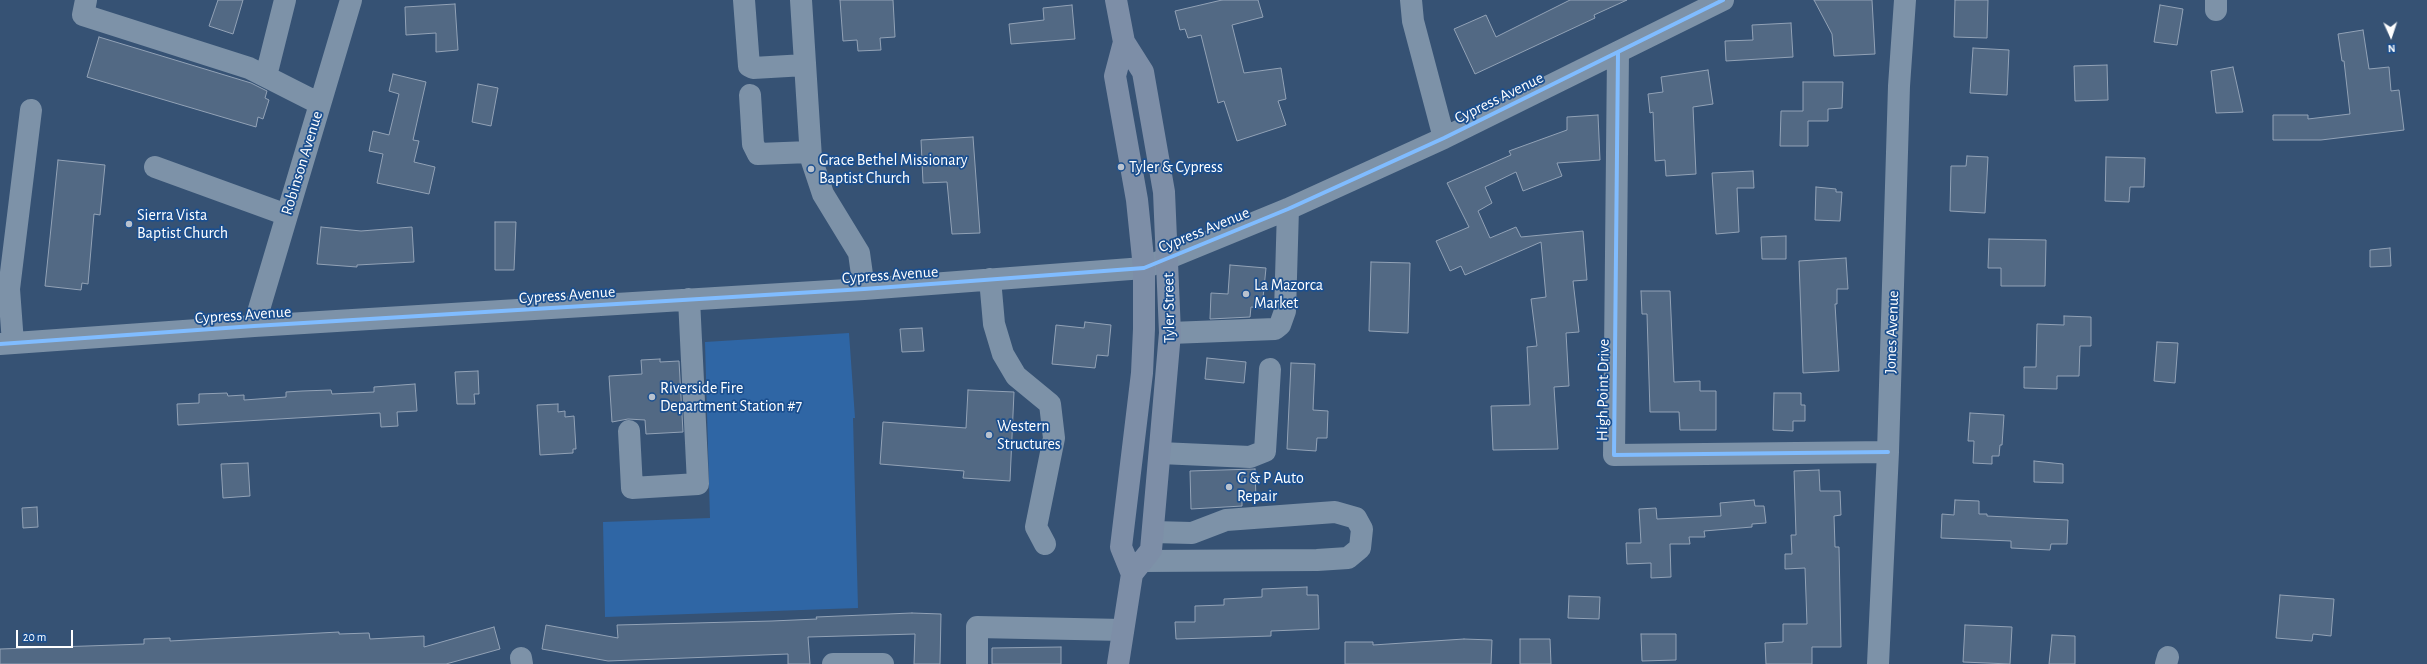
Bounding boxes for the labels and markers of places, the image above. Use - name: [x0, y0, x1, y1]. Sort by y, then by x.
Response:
- place label: Grace Bethel Missionary Baptist Church: [819, 150, 968, 188]
- place label: Tyler & Cypress: [1129, 157, 1223, 177]
- marker: Tyler & Cypress: [1116, 162, 1126, 172]
- marker: Grace Bethel Missionary Baptist Church: [806, 164, 816, 174]
- place label: Sierra Vista Baptist Church: [137, 205, 228, 243]
- marker: Sierra Vista Baptist Church: [124, 219, 134, 229]
- place label: La Mazorca Market: [1254, 275, 1323, 313]
- marker: La Mazorca Market: [1241, 289, 1251, 299]
- place label: Riverside Fire Department Station #7: [660, 378, 802, 416]
- marker: Riverside Fire Department Station #7: [647, 392, 657, 402]
- place label: Western Structures: [997, 416, 1061, 454]
- marker: Western Structures: [984, 430, 994, 440]
- place label: G & P Auto Repair: [1237, 468, 1304, 506]
- marker: G & P Auto Repair: [1224, 482, 1234, 492]

